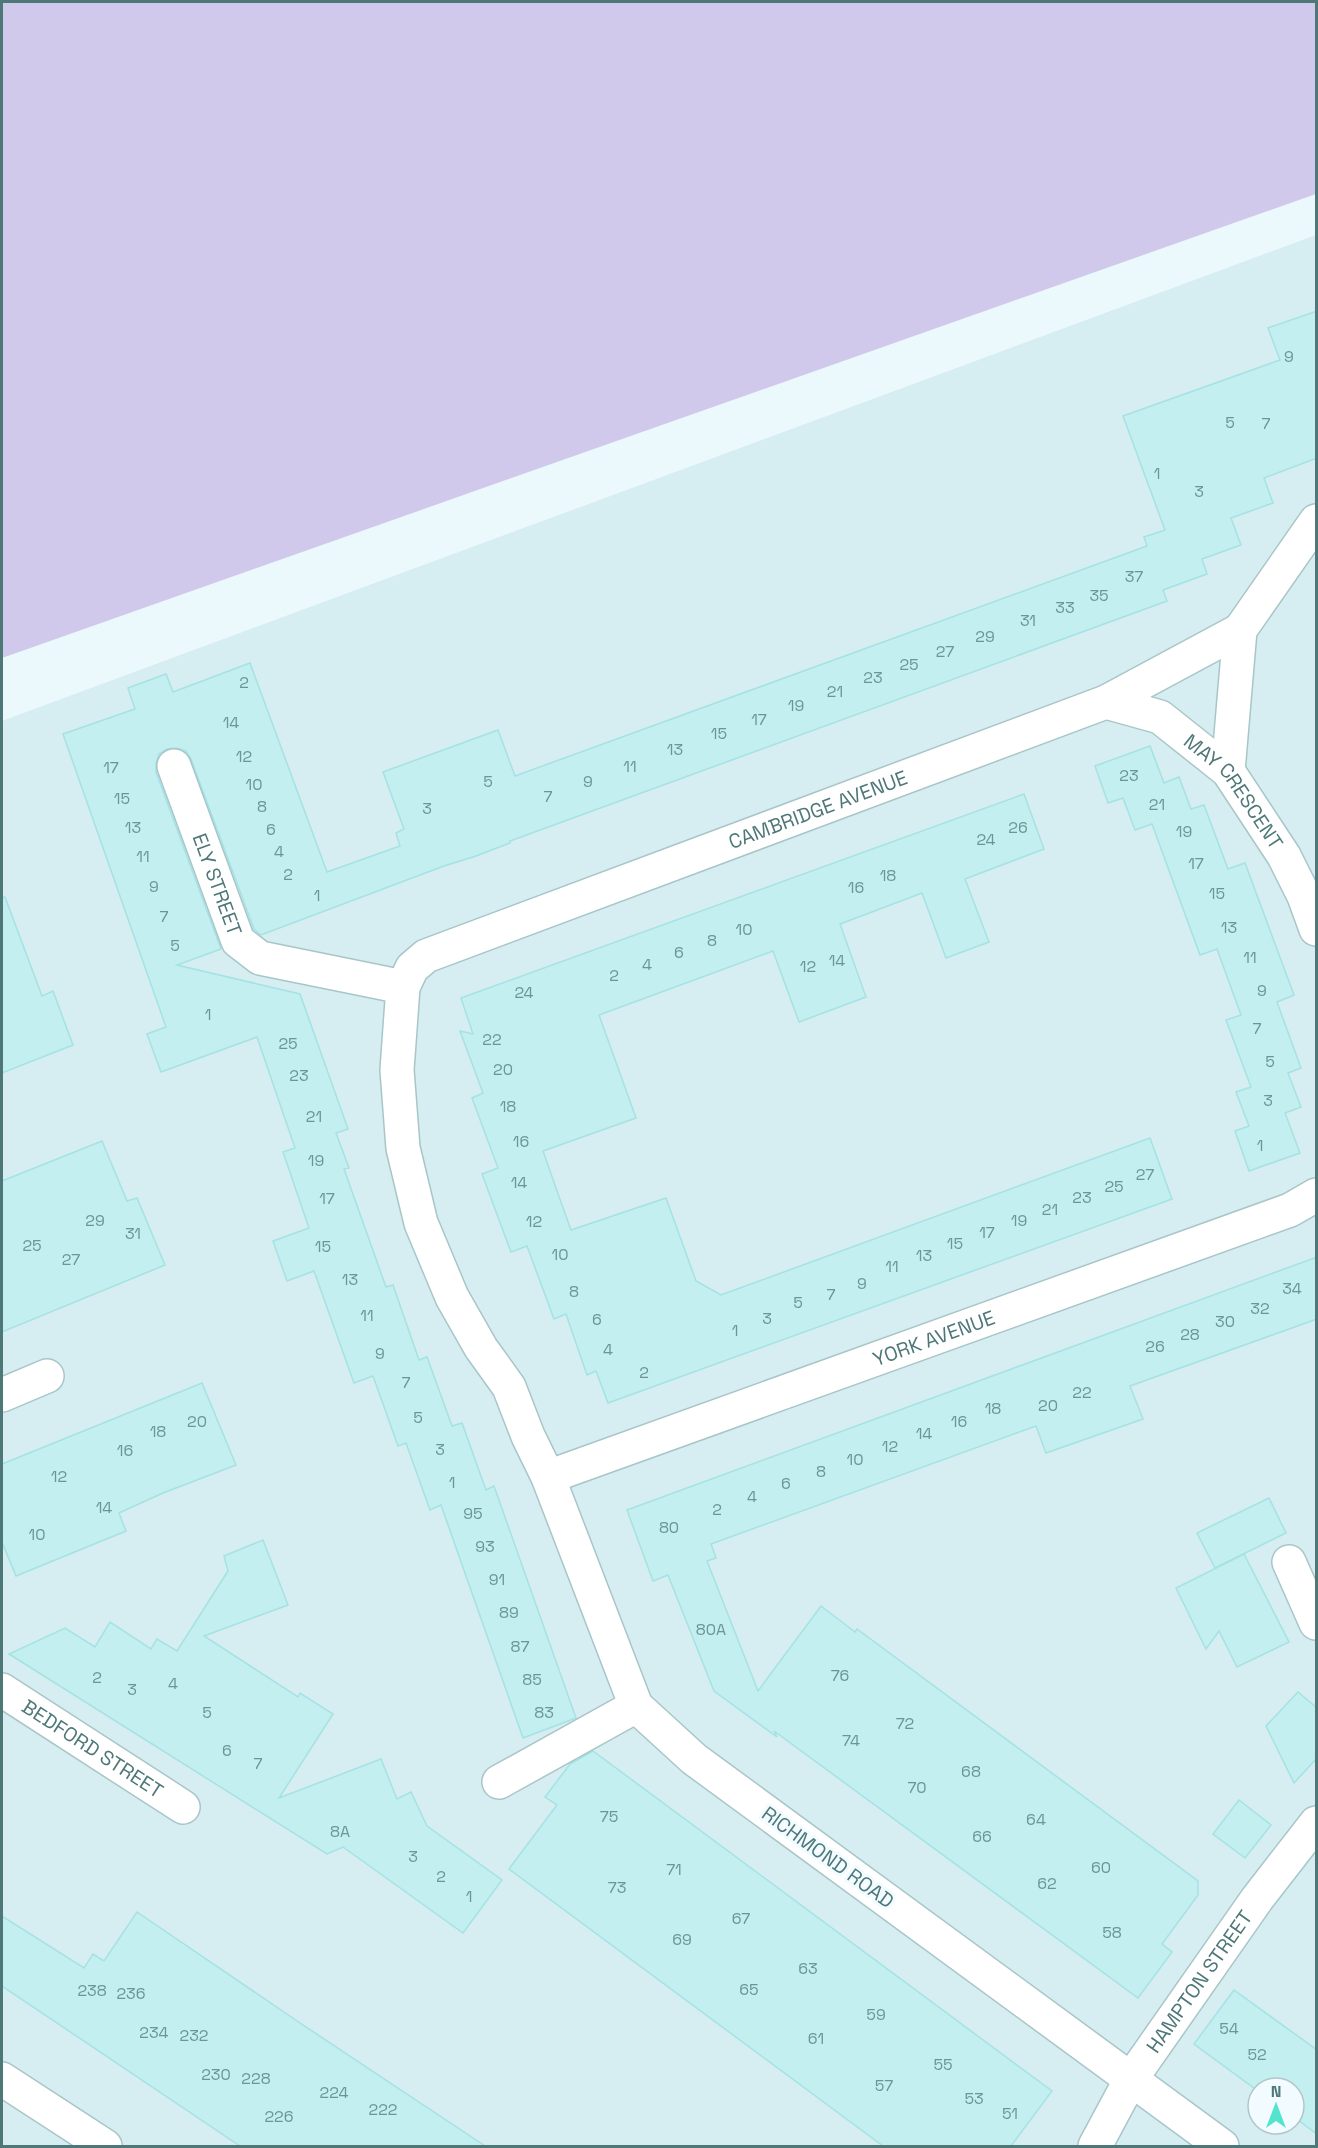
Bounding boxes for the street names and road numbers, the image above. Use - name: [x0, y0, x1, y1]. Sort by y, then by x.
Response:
- street label: MAY CRESCENT: [1179, 728, 1289, 854]
- street label: CAMBRIDGE AVENUE: [725, 764, 911, 855]
- street label: ELY STREET: [187, 830, 248, 939]
- street label: YORK AVENUE: [869, 1304, 998, 1372]
- street label: BEDFORD STREET: [17, 1693, 168, 1804]
- street label: RICHMOND ROAD: [757, 1800, 899, 1914]
- street label: HAMPTON STREET: [1140, 1905, 1258, 2058]

